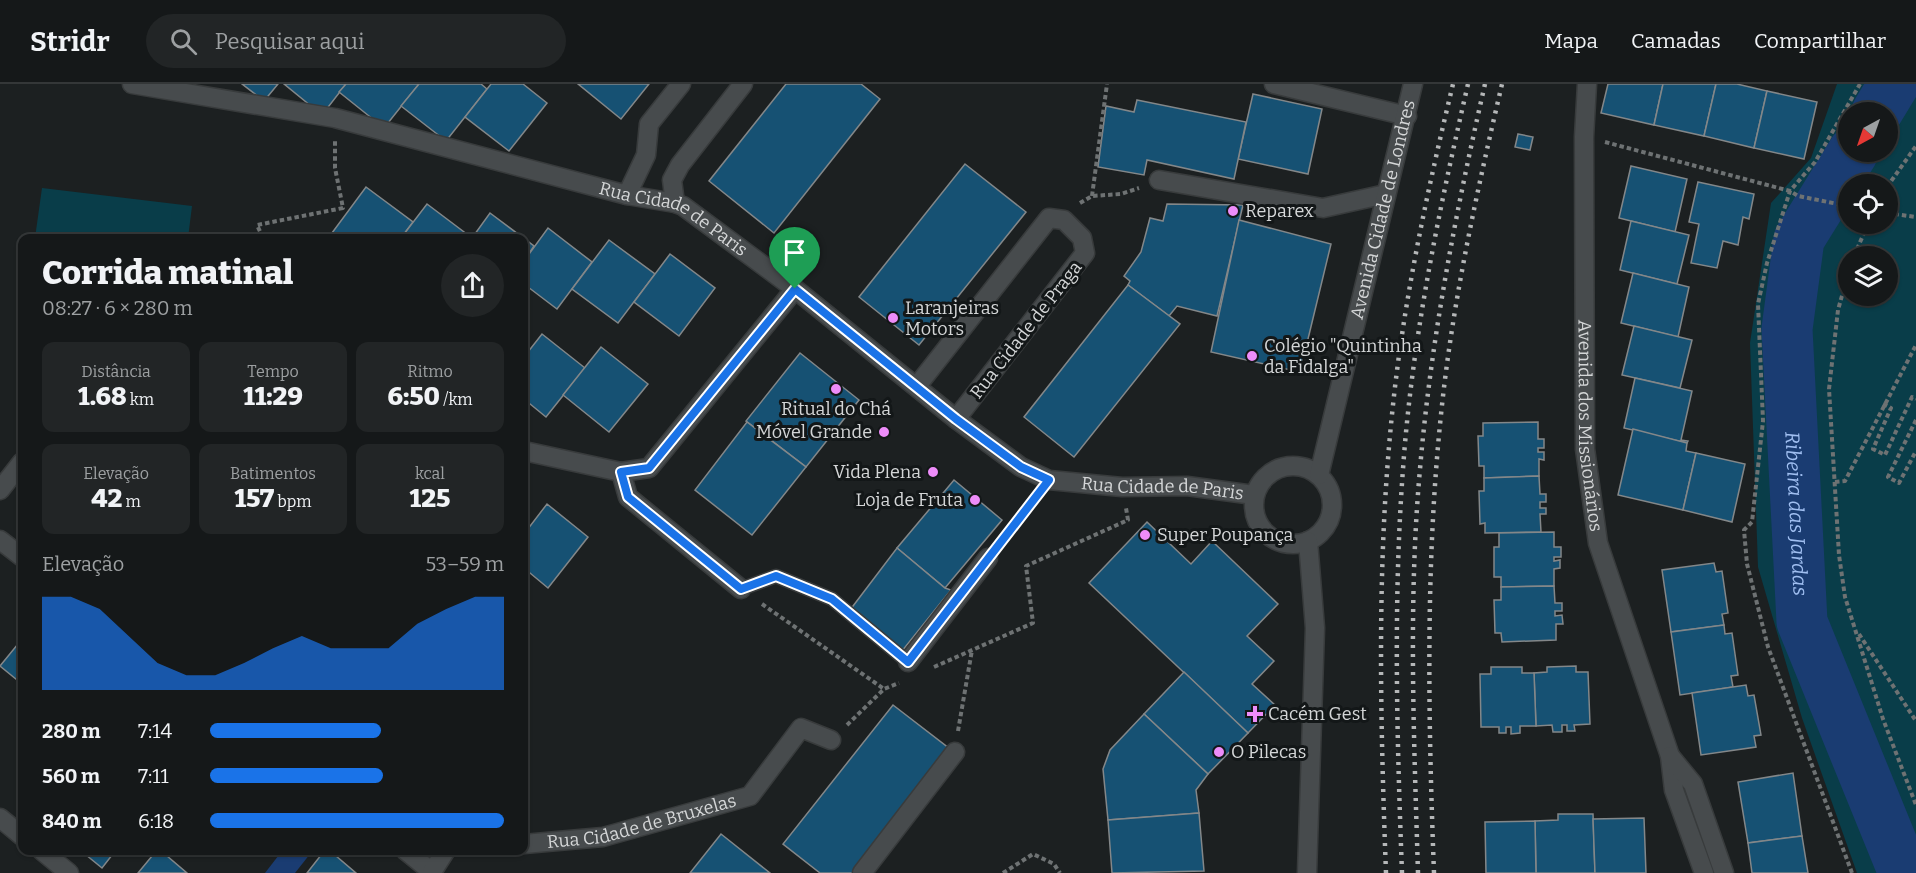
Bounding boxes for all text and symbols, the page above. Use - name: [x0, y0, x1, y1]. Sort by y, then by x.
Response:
- search box: [146, 14, 566, 68]
- text: Stridr: [30, 25, 110, 58]
- icon: search: [167, 25, 200, 58]
- text: Pesquisar aqui: [215, 28, 364, 55]
- text: Mapa: [1544, 28, 1598, 54]
- text: Camadas: [1631, 28, 1721, 54]
- text: Compartilhar: [1754, 28, 1886, 54]
- street label: Avenida Cidade de Londres: [1346, 98, 1420, 321]
- north arrow: [1838, 102, 1898, 162]
- map controls: [1838, 102, 1898, 306]
- button: locate: [1838, 174, 1898, 234]
- street label: Rua Cidade de Paris: [597, 177, 752, 261]
- place label: Reparex: [1245, 200, 1314, 222]
- marker: Reparex: [1226, 204, 1240, 218]
- pin: [769, 227, 820, 289]
- icon: arrive: [778, 236, 811, 269]
- button: layers: [1838, 246, 1898, 306]
- text: Corrida matinal: [42, 253, 293, 293]
- button: share: [441, 254, 504, 317]
- street label: Rua Cidade de Praga: [965, 257, 1087, 403]
- text: 08:27 · 6 × 280 m: [42, 296, 193, 320]
- place label: Laranjeiras Motors: [905, 297, 999, 340]
- marker: Laranjeiras Motors: [886, 311, 900, 325]
- street label: Avenida dos Missionários: [1574, 320, 1607, 533]
- place label: Colégio "Quintinha da Fidalga": [1264, 335, 1422, 378]
- marker: Colégio "Quintinha da Fidalga": [1245, 349, 1259, 363]
- text: Distância: [81, 362, 151, 381]
- text: Tempo: [247, 362, 299, 381]
- text: Ritmo: [407, 362, 453, 381]
- text: 1.68: [78, 381, 127, 412]
- text: 11:29: [243, 381, 303, 412]
- text: 6:50: [387, 381, 440, 412]
- marker: Ritual do Chá: [829, 382, 843, 396]
- text: km: [127, 390, 154, 409]
- text: /km: [440, 390, 473, 409]
- place label: Ritual do Chá: [781, 398, 891, 420]
- place label: Móvel Grande: [756, 421, 872, 443]
- marker: Móvel Grande: [877, 425, 891, 439]
- water label: Ribeira das Jardas: [1780, 431, 1813, 596]
- place label: Vida Plena: [833, 461, 921, 483]
- text: Elevação: [83, 464, 149, 483]
- text: Batimentos: [230, 464, 316, 483]
- text: kcal: [415, 464, 445, 483]
- marker: Vida Plena: [926, 465, 940, 479]
- street label: Rua Cidade de Paris: [1080, 472, 1245, 505]
- text: 42: [91, 483, 122, 514]
- text: 157: [234, 483, 274, 514]
- text: 125: [410, 483, 450, 514]
- place label: Loja de Fruta: [856, 489, 963, 511]
- text: m: [122, 492, 141, 511]
- text: bpm: [274, 492, 312, 511]
- marker: Loja de Fruta: [968, 493, 982, 507]
- place label: Super Poupança: [1157, 524, 1294, 546]
- marker: Super Poupança: [1138, 528, 1152, 542]
- text: Elevação: [42, 552, 124, 576]
- text: 53–59 m: [425, 552, 504, 576]
- place label: Cacém Gest: [1268, 703, 1367, 725]
- marker: Cacém Gest: [1246, 705, 1264, 723]
- text: 280 m: [42, 719, 101, 743]
- text: 7:14: [138, 719, 172, 743]
- place label: O Pilecas: [1231, 741, 1306, 763]
- marker: O Pilecas: [1212, 745, 1226, 759]
- text: 560 m: [42, 764, 100, 788]
- text: 7:11: [138, 764, 169, 788]
- street label: Rua Cidade de Bruxelas: [546, 789, 739, 853]
- text: 840 m: [42, 809, 102, 833]
- text: 6:18: [138, 809, 174, 833]

